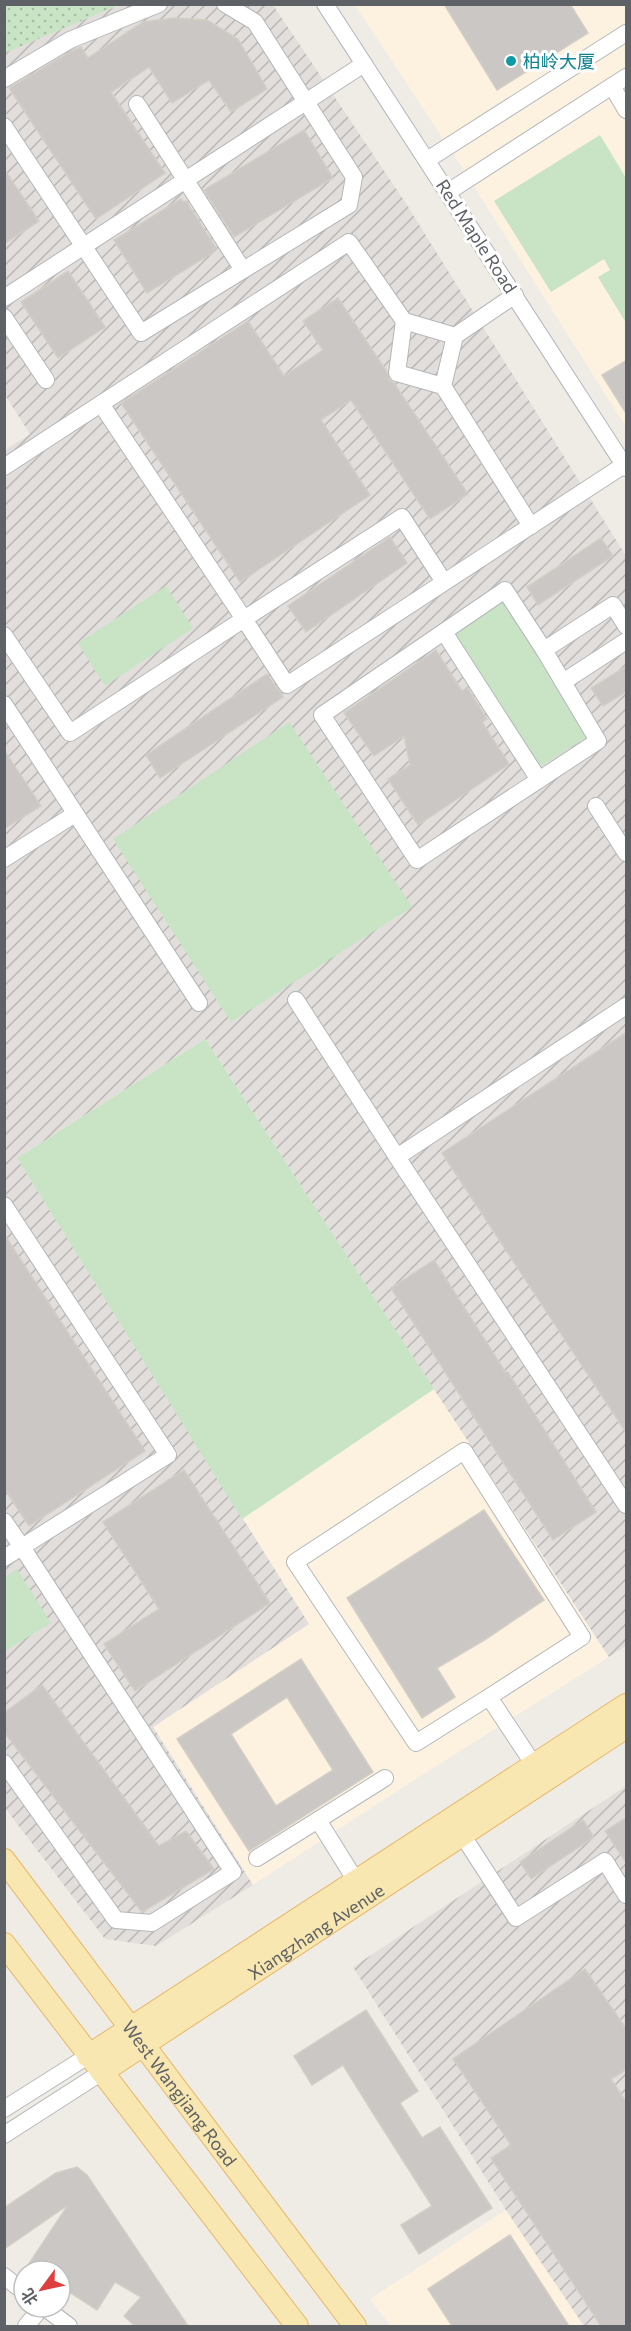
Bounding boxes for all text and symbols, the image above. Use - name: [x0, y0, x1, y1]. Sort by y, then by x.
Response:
- place label: 柏岭大厦: [523, 50, 595, 72]
- marker: 柏岭大厦: [504, 54, 518, 68]
- street label: Red Maple Road: [432, 175, 522, 297]
- street label: Xiangzhang Avenue: [244, 1878, 388, 1984]
- street label: West Wangjiang Road: [118, 2016, 242, 2170]
- north arrow: [12, 2259, 72, 2319]
- text: 北: [17, 2286, 41, 2309]

